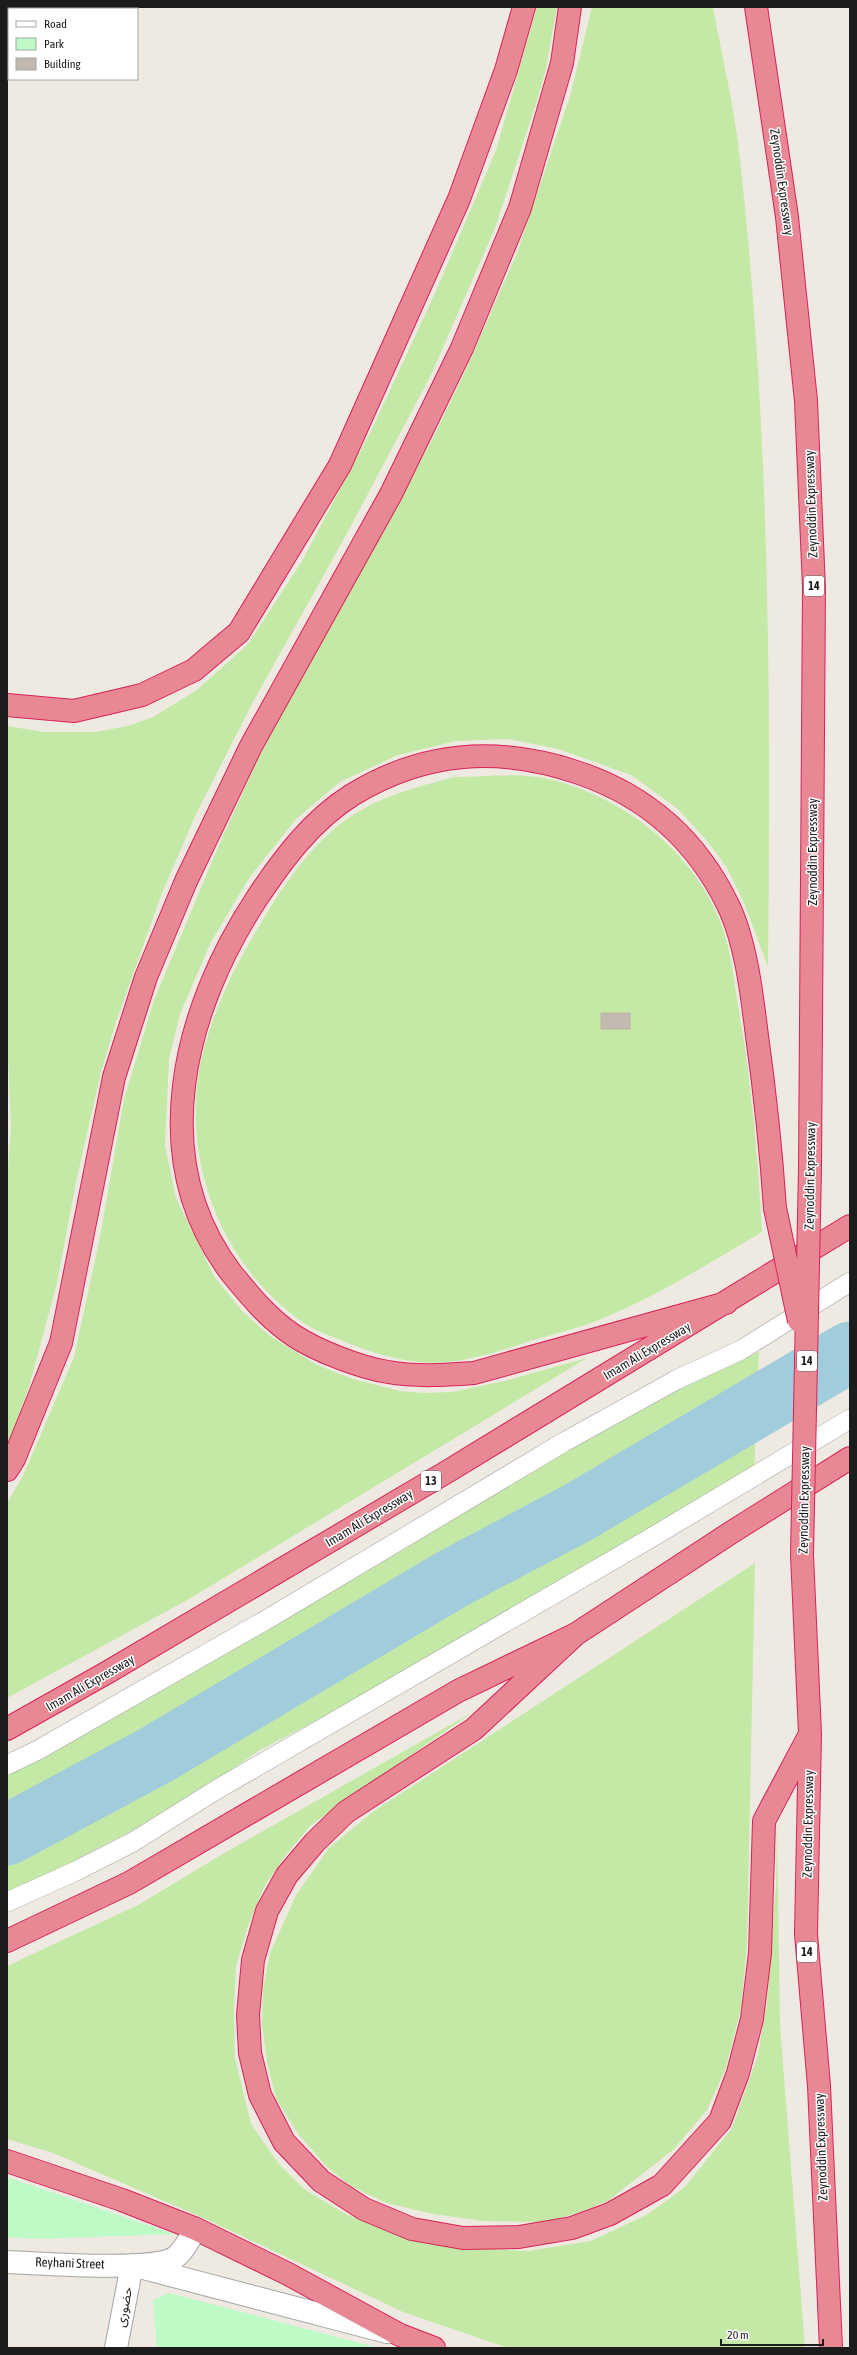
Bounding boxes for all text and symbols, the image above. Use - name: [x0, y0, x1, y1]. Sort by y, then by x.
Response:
- legend: [8, 8, 138, 80]
- text: Road: [44, 17, 67, 31]
- text: Park: [44, 37, 65, 51]
- text: Building: [44, 57, 82, 71]
- street label: Zeynoddin Expressway: [767, 128, 797, 237]
- street label: Zeynoddin Expressway: [802, 449, 820, 558]
- road number: 14: [804, 576, 824, 596]
- street label: Zeynoddin Expressway: [805, 798, 820, 906]
- street label: Zeynoddin Expressway: [802, 1121, 818, 1230]
- street label: Imam Ali Expressway: [601, 1319, 694, 1383]
- road number: 14: [797, 1351, 817, 1371]
- street label: Zeynoddin Expressway: [796, 1445, 812, 1554]
- road number: 13: [421, 1471, 441, 1491]
- street label: Imam Ali Expressway: [323, 1486, 416, 1550]
- street label: Imam Ali Expressway: [43, 1651, 137, 1714]
- street label: Zeynoddin Expressway: [800, 1769, 816, 1878]
- road number: 14: [797, 1942, 817, 1962]
- street label: Zeynoddin Expressway: [812, 2092, 830, 2201]
- street label: Reyhani Street: [35, 2254, 105, 2272]
- street label: حضوری: [113, 2285, 136, 2329]
- scale bar: [721, 2321, 823, 2347]
- text: 20 m: [727, 2328, 749, 2342]

